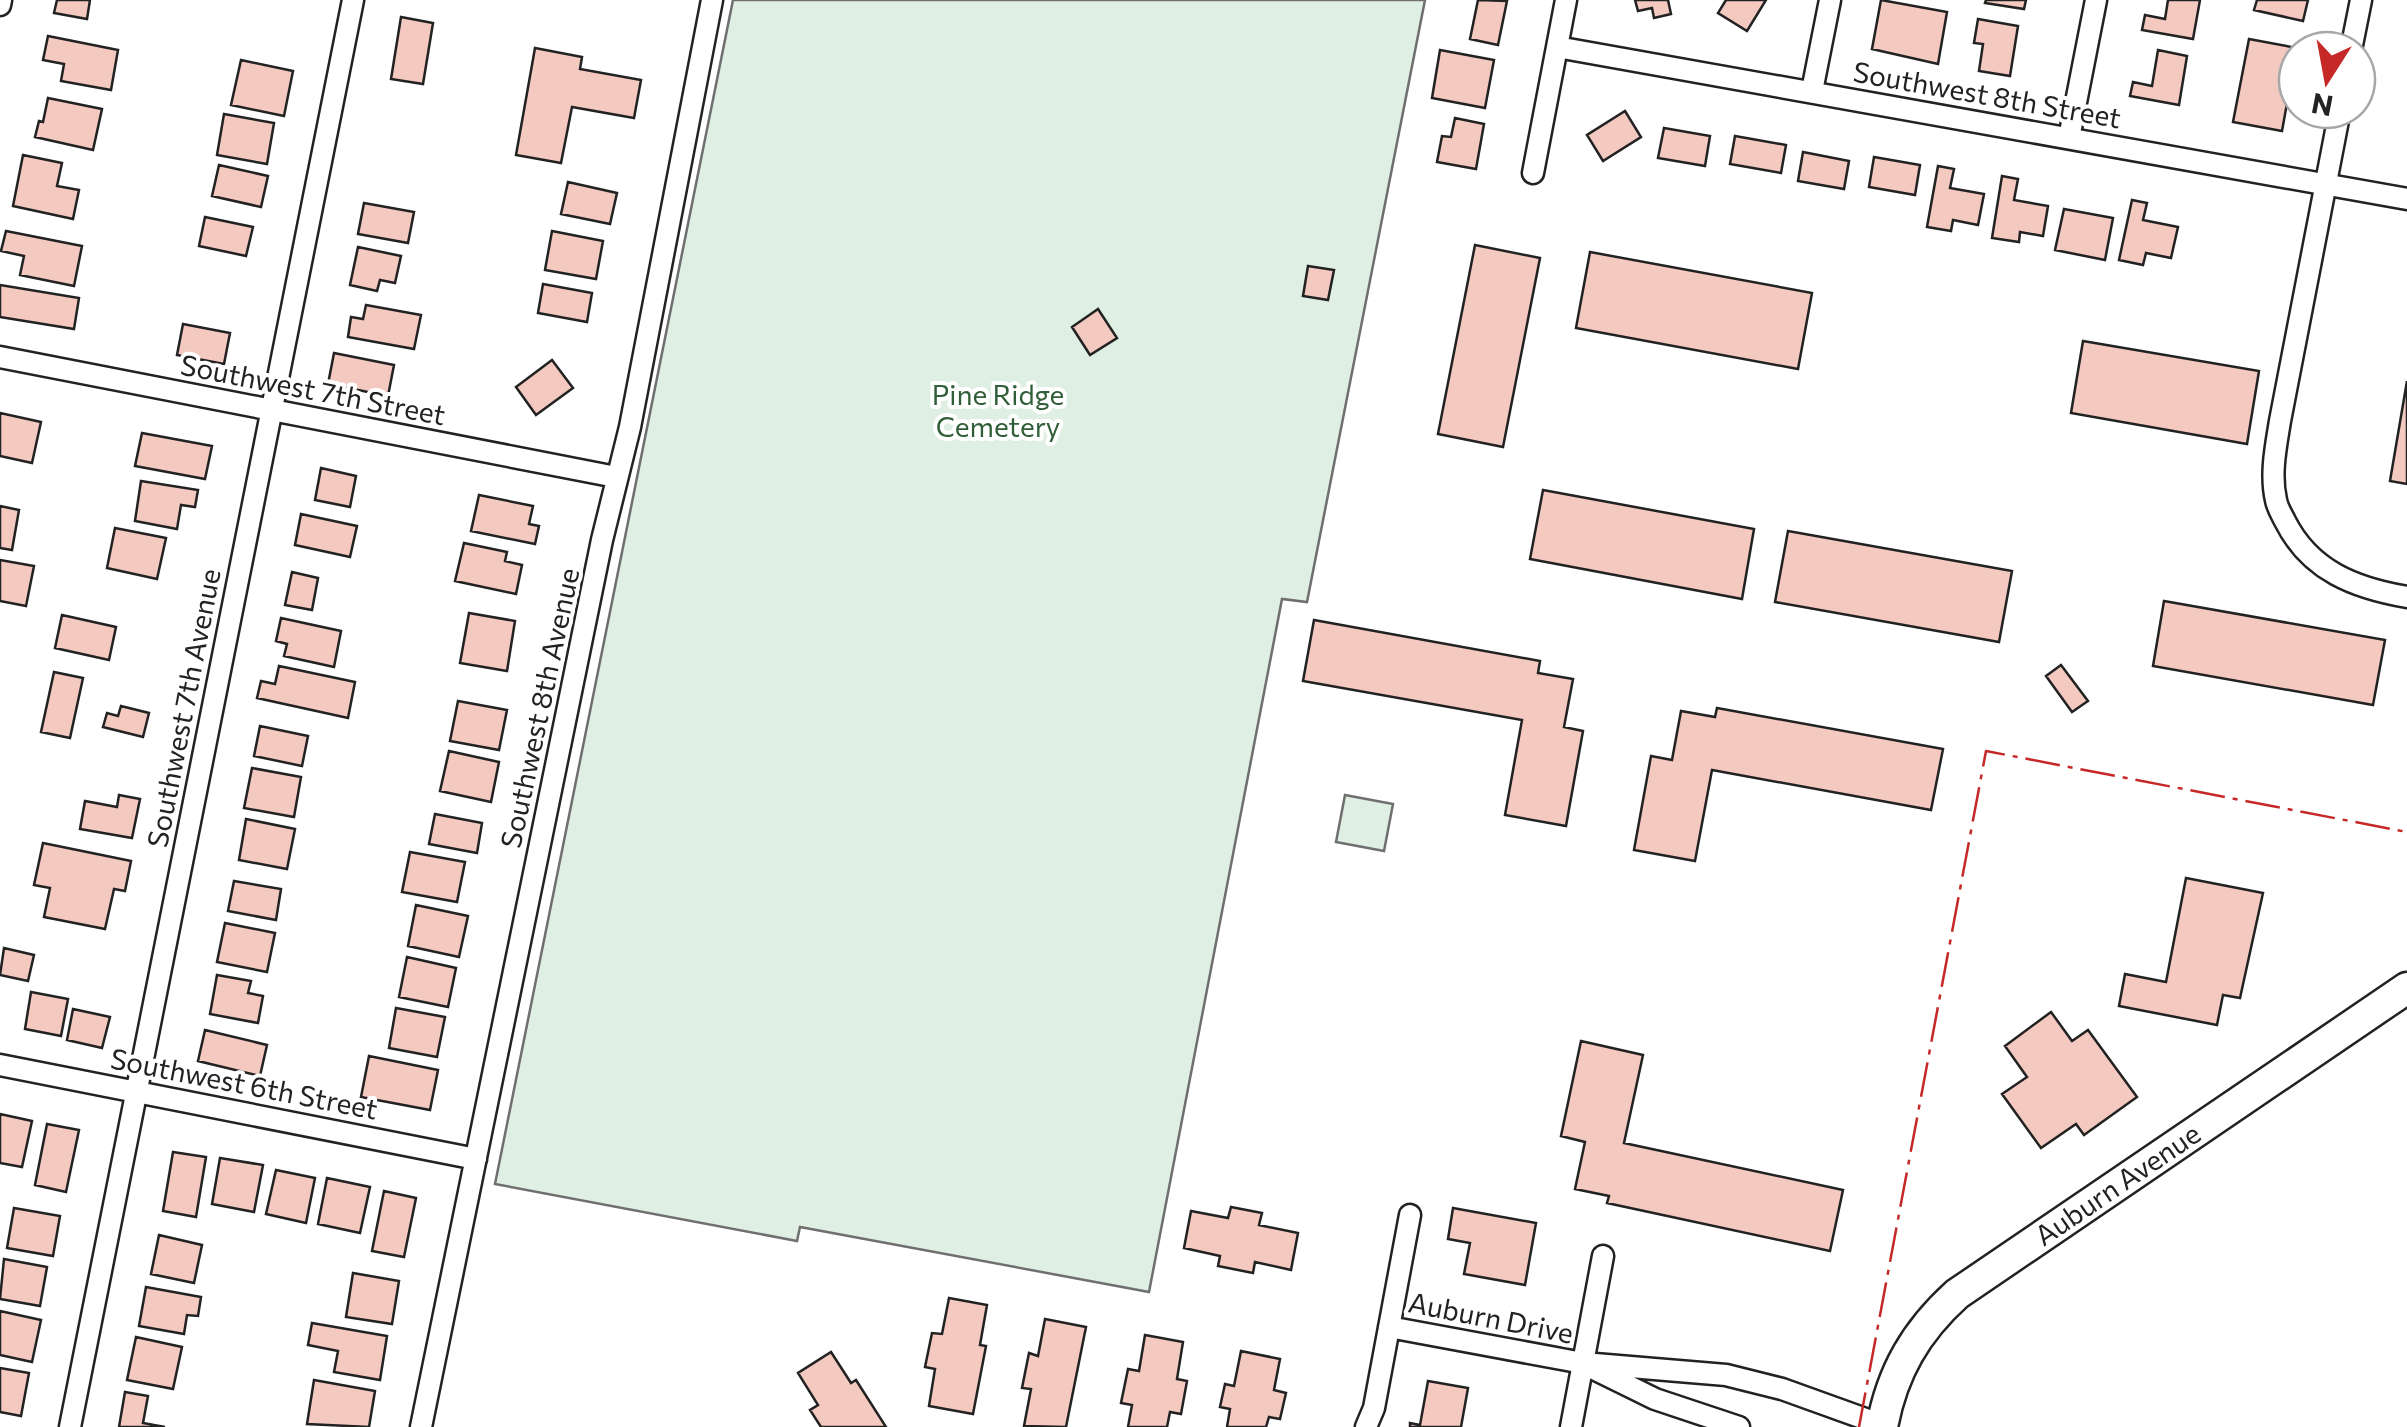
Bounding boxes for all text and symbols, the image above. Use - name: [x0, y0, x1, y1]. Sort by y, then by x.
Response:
- north arrow: [2277, 30, 2377, 130]
- street label: Southwest 8th Street: [1851, 54, 2124, 134]
- text: N: [2308, 87, 2336, 124]
- street label: Southwest 7th Street: [178, 347, 448, 431]
- park label: Pine Ridge Cemetery: [932, 377, 1064, 443]
- street label: Southwest 8th Avenue: [493, 565, 585, 851]
- street label: Southwest 7th Avenue: [139, 566, 227, 850]
- street label: Southwest 6th Street: [108, 1040, 381, 1126]
- street label: Auburn Avenue: [2028, 1116, 2206, 1252]
- street label: Auburn Drive: [1406, 1284, 1576, 1350]

